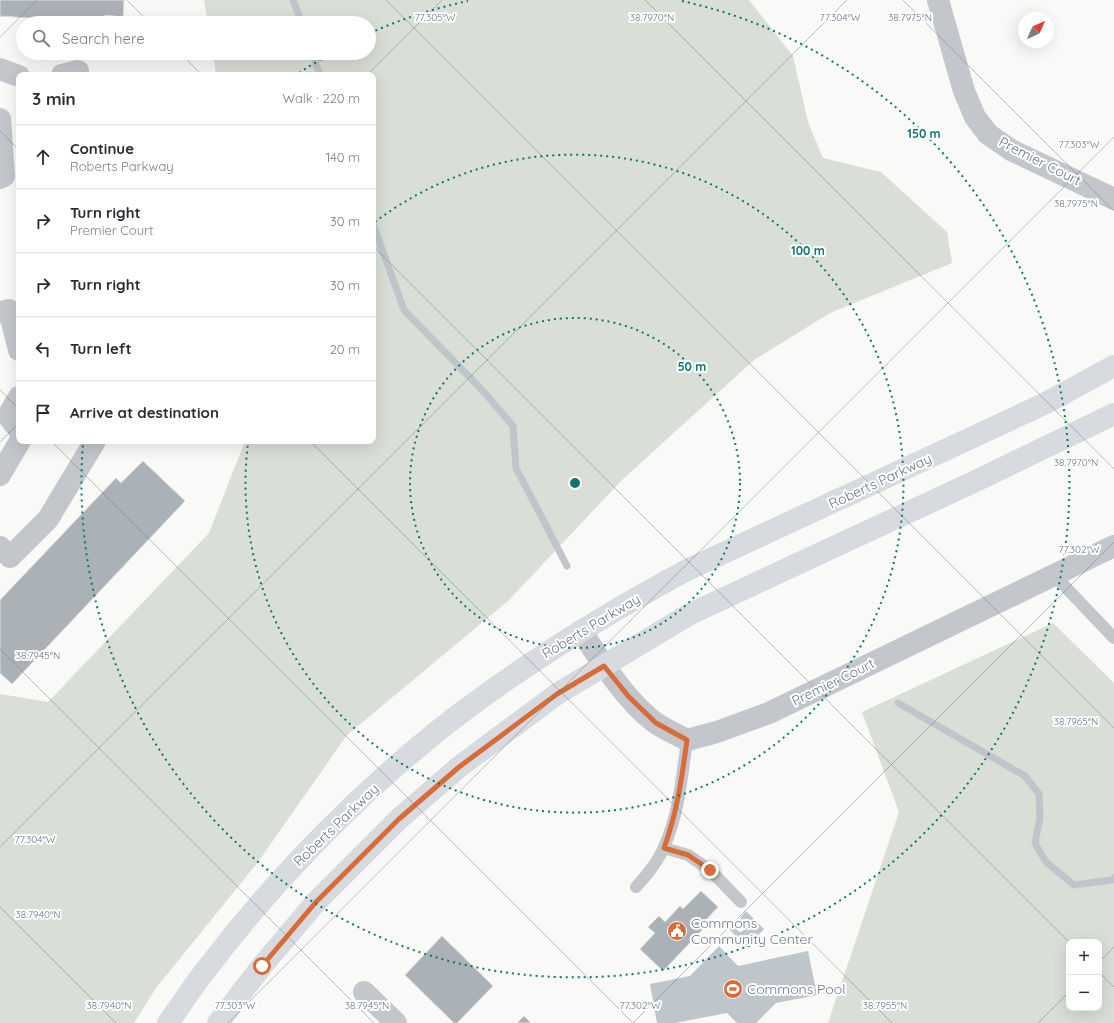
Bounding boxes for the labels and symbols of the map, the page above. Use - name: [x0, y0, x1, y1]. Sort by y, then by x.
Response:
- text: 77.305°W: [414, 11, 456, 24]
- text: 38.7970°N: [630, 11, 674, 24]
- text: 77.304°W: [820, 11, 861, 24]
- text: 38.7975°N: [888, 11, 932, 24]
- north arrow: [1018, 12, 1054, 48]
- text: 150 m: [907, 126, 941, 141]
- street label: Premier Court: [996, 133, 1084, 190]
- text: 77.303°W: [1059, 138, 1100, 151]
- text: 38.7975°N: [1054, 197, 1098, 210]
- text: 100 m: [791, 243, 825, 258]
- text: 50 m: [678, 359, 706, 374]
- street label: Roberts Parkway: [826, 449, 934, 513]
- text: 38.7970°N: [1054, 456, 1098, 469]
- centre of rings: [568, 476, 582, 490]
- text: 77.302°W: [1058, 543, 1100, 556]
- street label: Roberts Parkway: [539, 590, 643, 662]
- text: 38.7945°N: [16, 649, 60, 662]
- street label: Premier Court: [789, 654, 878, 710]
- text: 38.7965°N: [1054, 715, 1098, 728]
- street label: Roberts Parkway: [290, 780, 382, 870]
- text: 77.304°W: [15, 833, 56, 846]
- route end: [701, 861, 719, 879]
- text: 38.7940°N: [16, 908, 60, 921]
- place label: Commons Community Center: [691, 914, 813, 948]
- public building icon: Commons Community Center: [666, 920, 688, 942]
- route start: [253, 957, 271, 975]
- sports icon: Commons Pool: [722, 978, 744, 1000]
- place label: Commons Pool: [747, 980, 845, 998]
- text: 38.7940°N: [87, 999, 131, 1012]
- text: 77.303°W: [215, 999, 256, 1012]
- text: 38.7945°N: [345, 999, 389, 1012]
- text: 77.302°W: [619, 999, 661, 1012]
- text: 38.7955°N: [863, 999, 907, 1012]

